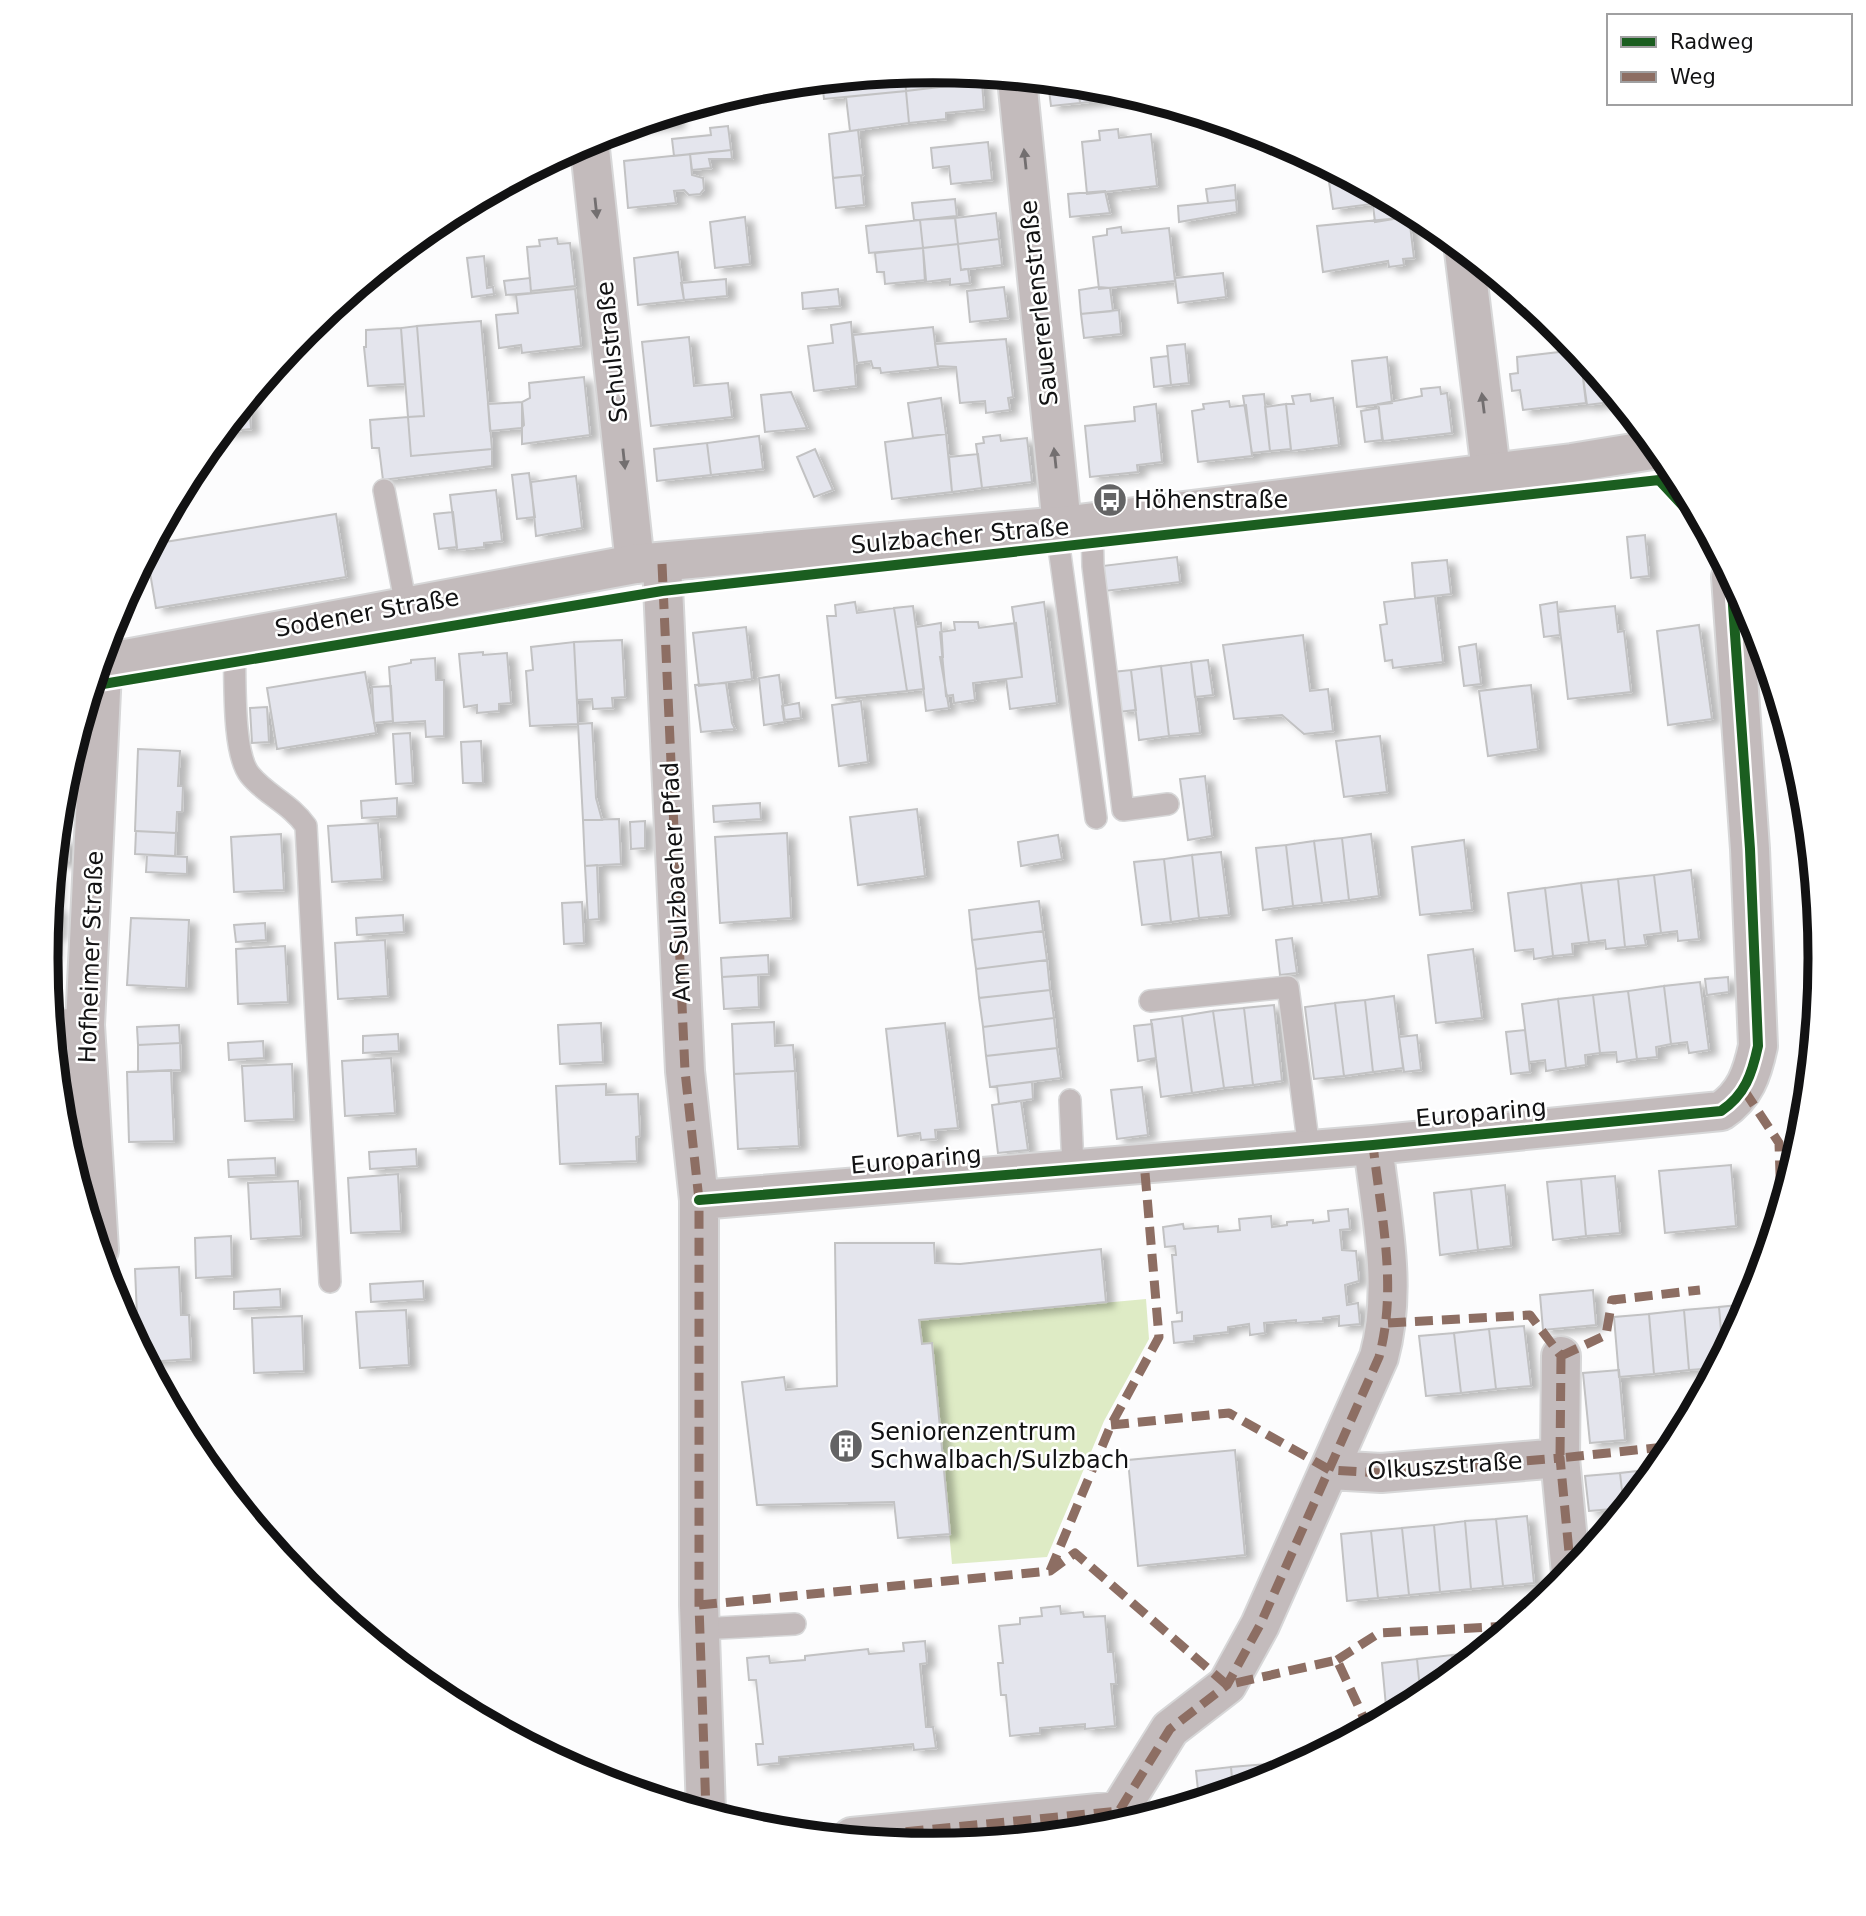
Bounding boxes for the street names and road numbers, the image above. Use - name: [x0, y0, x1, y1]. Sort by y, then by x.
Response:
- street label: Sauererlenstraße: [1014, 199, 1064, 407]
- street label: Schulstraße: [591, 280, 633, 424]
- street label: Sulzbacher Straße: [849, 512, 1071, 560]
- street label: Sodener Straße: [273, 583, 461, 643]
- street label: Am Sulzbacher Pfad: [656, 761, 696, 1003]
- street label: Hofheimer Straße: [73, 850, 109, 1064]
- street label: Europaring: [1414, 1093, 1548, 1133]
- street label: Europaring: [849, 1140, 983, 1180]
- street label: Olkuszstraße: [1367, 1447, 1523, 1485]

